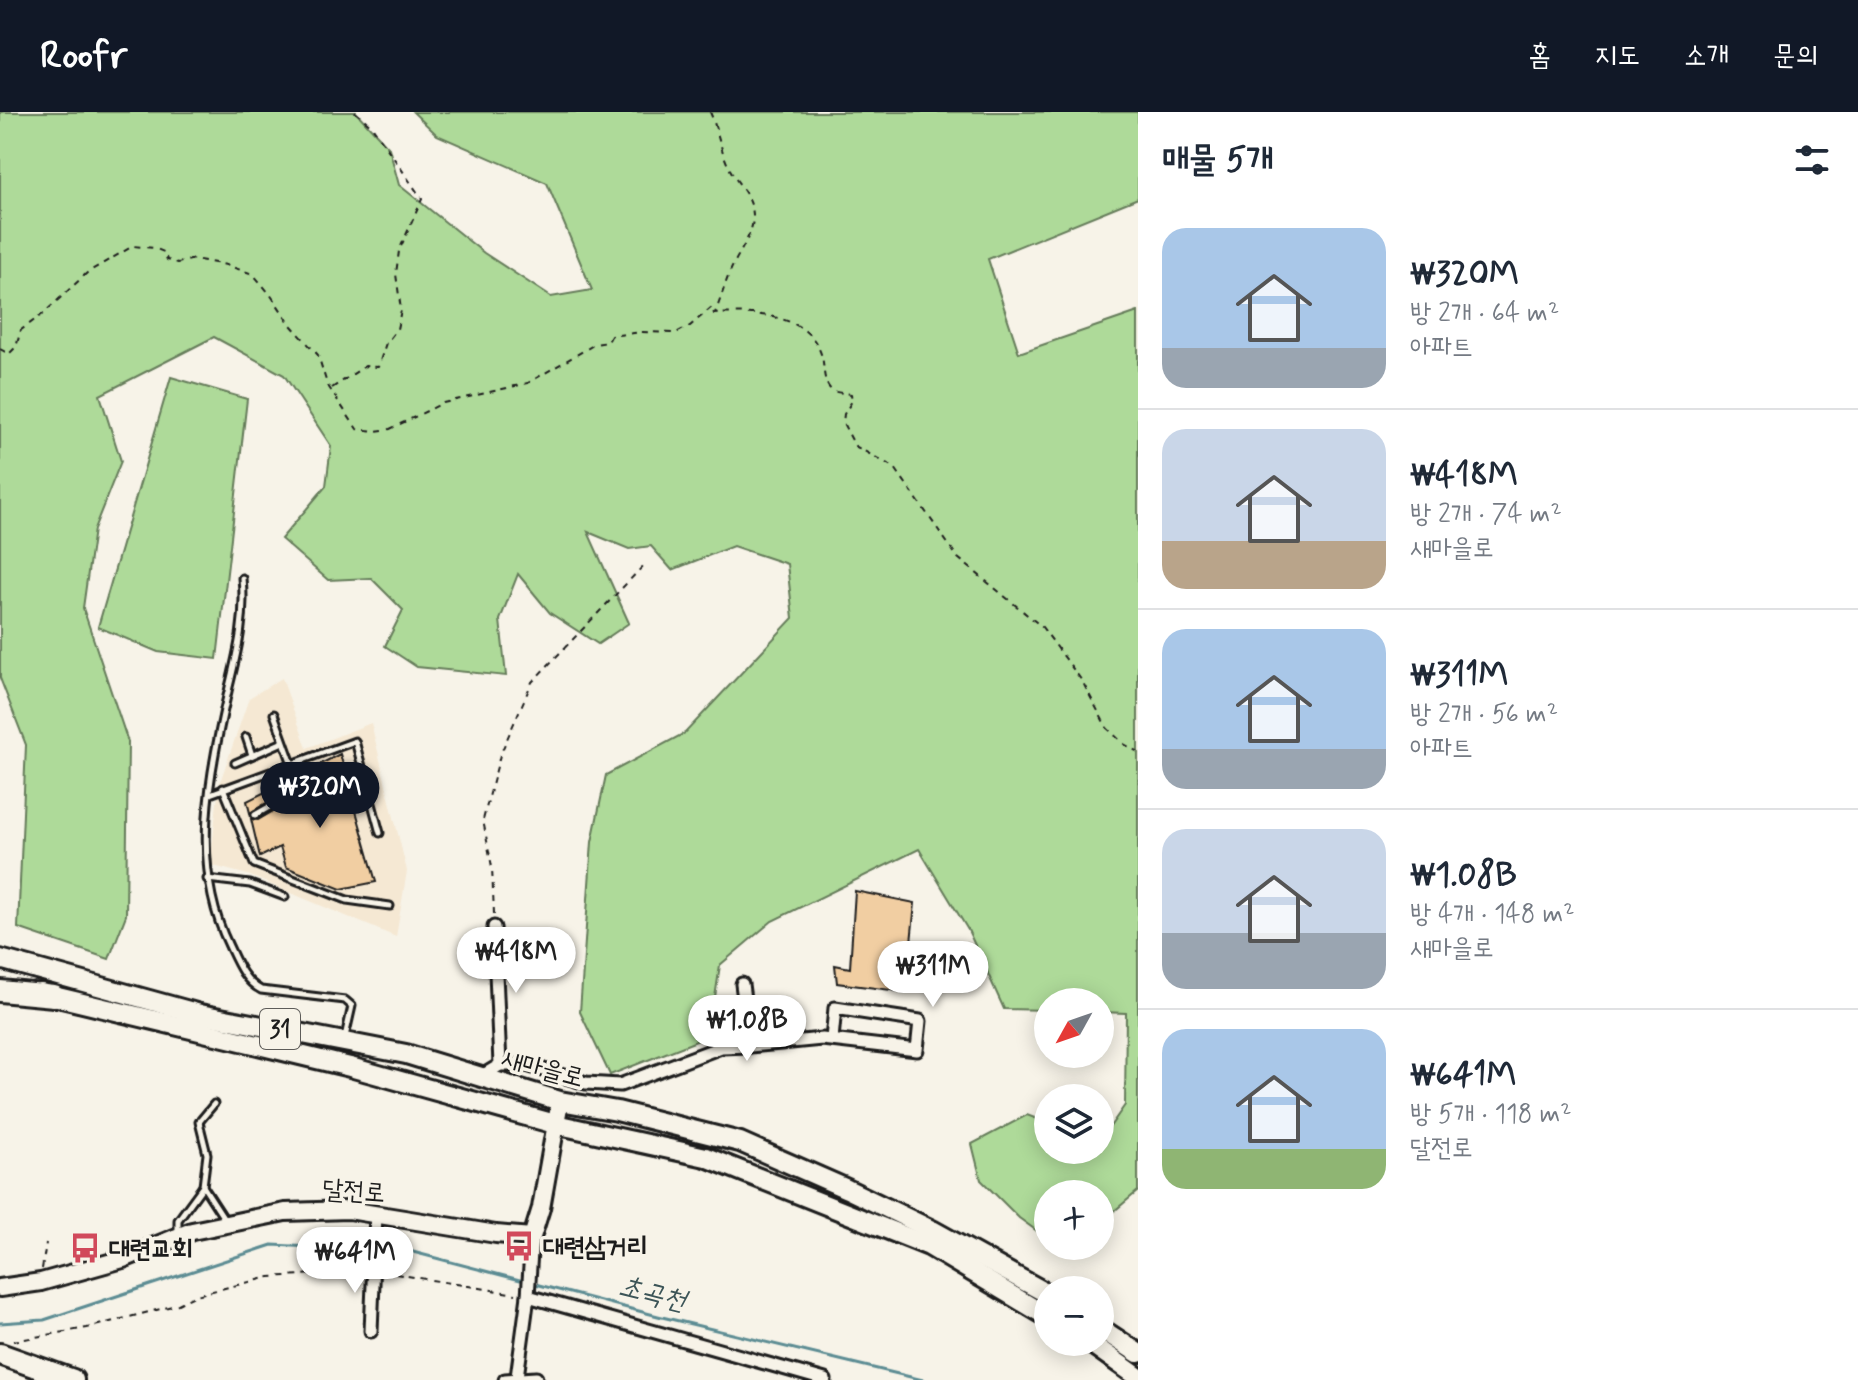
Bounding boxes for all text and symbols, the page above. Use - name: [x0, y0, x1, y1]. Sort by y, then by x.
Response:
- text: Roofr: [40, 32, 127, 81]
- text: 홈: [1528, 38, 1551, 75]
- text: 지도: [1595, 38, 1640, 75]
- text: 소개: [1684, 38, 1729, 75]
- text: 문의: [1773, 38, 1818, 75]
- text: 매물 5개: [1162, 138, 1274, 183]
- icon: filters: [1790, 138, 1834, 182]
- text: ₩320M: [1410, 252, 1519, 297]
- icon: home: [1226, 260, 1322, 356]
- text: 방 2개 · 64 m²: [1410, 297, 1559, 331]
- text: 아파트: [1410, 331, 1473, 365]
- text: ₩418M: [1410, 453, 1518, 498]
- icon: home: [1226, 461, 1322, 557]
- text: 방 2개 · 74 m²: [1410, 498, 1562, 532]
- text: 새마을로: [1410, 532, 1494, 566]
- text: ₩311M: [1410, 653, 1508, 698]
- icon: home: [1226, 661, 1322, 757]
- text: 방 2개 · 56 m²: [1410, 698, 1558, 732]
- text: 아파트: [1410, 732, 1473, 766]
- pin: ₩320M: [264, 762, 376, 830]
- text: ₩320M: [278, 771, 362, 805]
- text: ₩1.08B: [1410, 853, 1517, 898]
- icon: home: [1226, 861, 1322, 957]
- text: 방 4개 · 148 m²: [1410, 898, 1575, 932]
- pin: ₩418M: [460, 927, 572, 995]
- text: 새마을로: [1410, 932, 1494, 966]
- text: ₩418M: [475, 936, 557, 970]
- pin: ₩311M: [877, 941, 989, 1009]
- text: ₩311M: [895, 950, 971, 984]
- north arrow: [1034, 988, 1114, 1068]
- map controls: [1034, 988, 1114, 1356]
- pin: ₩1.08B: [682, 995, 812, 1063]
- text: ₩1.08B: [706, 1004, 788, 1038]
- road number: 31: [260, 1009, 300, 1049]
- street label: 새마을로: [498, 1042, 587, 1096]
- text: ₩641M: [1410, 1053, 1516, 1098]
- icon: home: [1226, 1061, 1322, 1157]
- button: layers: [1034, 1084, 1114, 1164]
- text: 방 5개 · 118 m²: [1410, 1098, 1572, 1132]
- text: 달전로: [1410, 1132, 1473, 1166]
- street label: 달전로: [321, 1173, 386, 1211]
- button: +: [1034, 1180, 1114, 1260]
- pin: ₩641M: [299, 1227, 411, 1295]
- bus stop icon: 대련삼거리: [502, 1229, 536, 1263]
- bus stop icon: 대련교회: [68, 1231, 102, 1265]
- place label: 대련삼거리: [543, 1231, 648, 1265]
- place label: 대련교회: [109, 1233, 193, 1267]
- text: ₩641M: [314, 1236, 396, 1270]
- water label: 초곡천: [615, 1268, 692, 1321]
- button: −: [1034, 1276, 1114, 1356]

